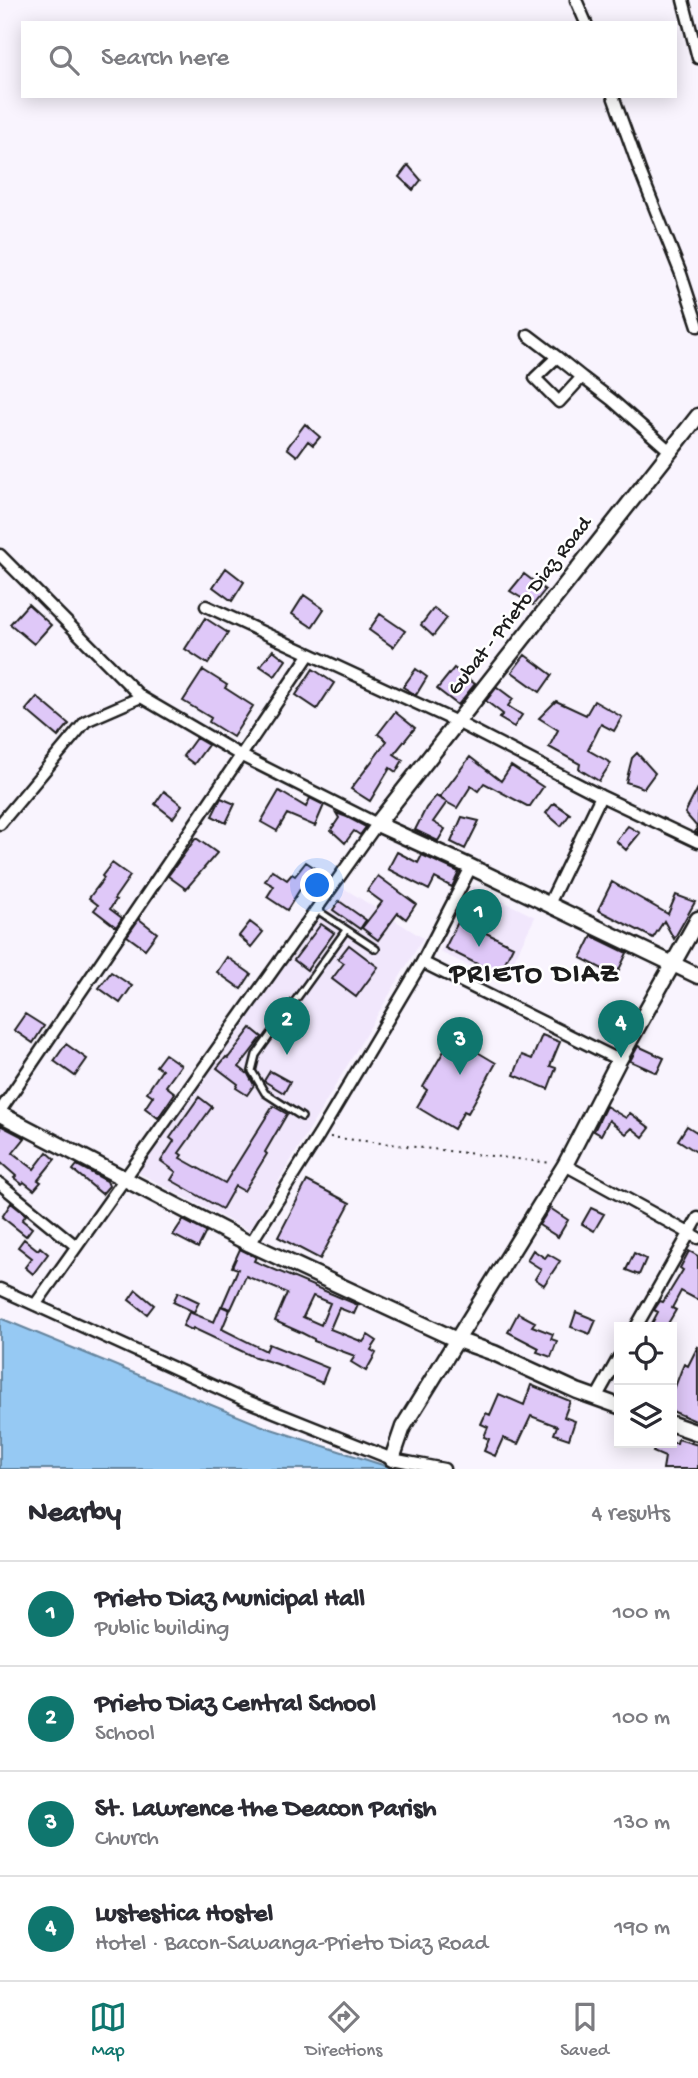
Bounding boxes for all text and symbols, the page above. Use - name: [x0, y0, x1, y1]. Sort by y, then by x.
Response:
- search box: [21, 21, 677, 98]
- icon: search: [45, 41, 83, 79]
- text: Search here: [101, 44, 229, 75]
- street label: Gubat - Prieto Diaz Road: [443, 511, 600, 701]
- your location: [300, 868, 334, 902]
- pin: 1: [456, 889, 502, 947]
- district label: PRIETO DIAZ: [448, 959, 620, 992]
- pin: 2: [264, 997, 310, 1055]
- pin: 4: [598, 1000, 644, 1058]
- pin: 3: [437, 1017, 483, 1075]
- map controls: [614, 1322, 677, 1448]
- button: locate: [614, 1322, 677, 1385]
- button: layers: [614, 1385, 677, 1448]
- text: Nearby: [28, 1497, 121, 1532]
- text: 4 results: [591, 1501, 670, 1528]
- text: Prieto Diaz Municipal Hall: [95, 1585, 365, 1616]
- text: 1: [46, 1600, 56, 1627]
- text: 100 m: [613, 1600, 670, 1627]
- text: Public building: [95, 1616, 229, 1643]
- text: Prieto Diaz Central School: [95, 1690, 376, 1721]
- text: 2: [45, 1705, 57, 1732]
- text: 100 m: [613, 1705, 670, 1732]
- text: School: [95, 1721, 155, 1748]
- text: St. Lawrence the Deacon Parish: [95, 1795, 436, 1826]
- text: 3: [45, 1810, 57, 1837]
- text: 130 m: [614, 1810, 670, 1837]
- text: Church: [95, 1826, 159, 1853]
- text: Lustestica Hostel: [95, 1900, 273, 1931]
- text: 4: [46, 1915, 56, 1942]
- text: 190 m: [614, 1915, 670, 1942]
- text: Hotel · Bacon-Sawanga-Prieto Diaz Road: [95, 1931, 488, 1958]
- tab: Map: [89, 1998, 127, 2063]
- tab: Directions: [305, 1998, 382, 2063]
- tab: Saved: [560, 1998, 609, 2063]

